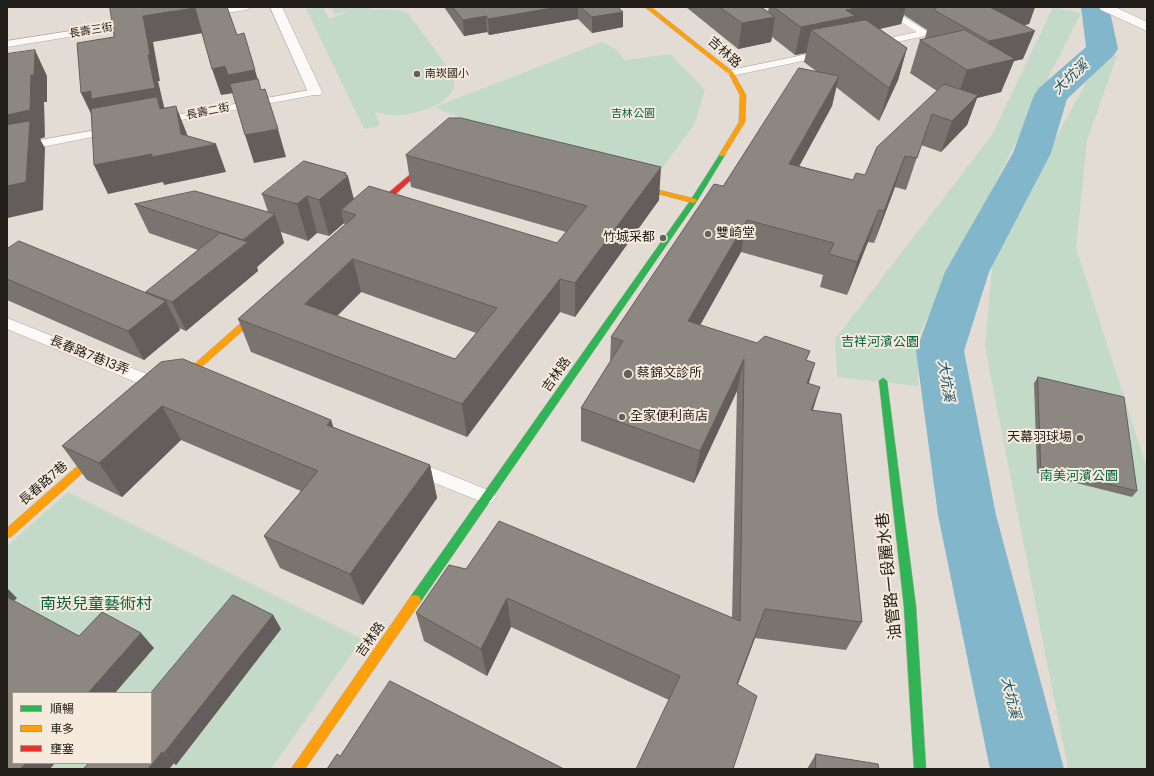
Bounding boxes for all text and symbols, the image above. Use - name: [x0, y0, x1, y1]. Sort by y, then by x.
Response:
- street label: 長壽三街: [68, 21, 114, 41]
- street label: 吉林路: [704, 34, 744, 72]
- water label: 大坑溪: [1050, 58, 1092, 98]
- place label: 南崁國小: [425, 67, 469, 81]
- marker: 南崁國小: [412, 69, 422, 79]
- street label: 長壽二街: [185, 101, 231, 123]
- park label: 吉林公園: [611, 107, 655, 121]
- place label: 雙崎堂: [716, 226, 755, 242]
- marker: 雙崎堂: [703, 229, 713, 239]
- place label: 竹城采都: [603, 230, 655, 246]
- marker: 竹城采都: [658, 233, 668, 243]
- street label: 長春路7巷13弄: [47, 333, 131, 379]
- park label: 吉祥河濱公園: [841, 335, 919, 351]
- street label: 吉林路: [539, 355, 575, 395]
- water label: 大坑溪: [933, 359, 957, 403]
- place label: 蔡錦文診所: [637, 366, 702, 382]
- marker: 蔡錦文診所: [622, 368, 634, 380]
- place label: 全家便利商店: [630, 409, 708, 425]
- marker: 全家便利商店: [617, 412, 627, 422]
- place label: 天幕羽球場: [1007, 430, 1072, 446]
- marker: 天幕羽球場: [1075, 433, 1085, 443]
- street label: 長春路7巷: [17, 459, 71, 509]
- park label: 南美河濱公園: [1040, 469, 1118, 485]
- street label: 油管路一段麗水巷: [874, 511, 906, 641]
- park label: 南崁兒童藝術村: [40, 595, 152, 615]
- street label: 吉林路: [353, 620, 389, 660]
- water label: 大坑溪: [997, 676, 1023, 720]
- legend: [12, 692, 152, 764]
- text: 順暢: [50, 700, 74, 717]
- text: 車多: [50, 720, 74, 737]
- text: 壅塞: [50, 740, 74, 757]

